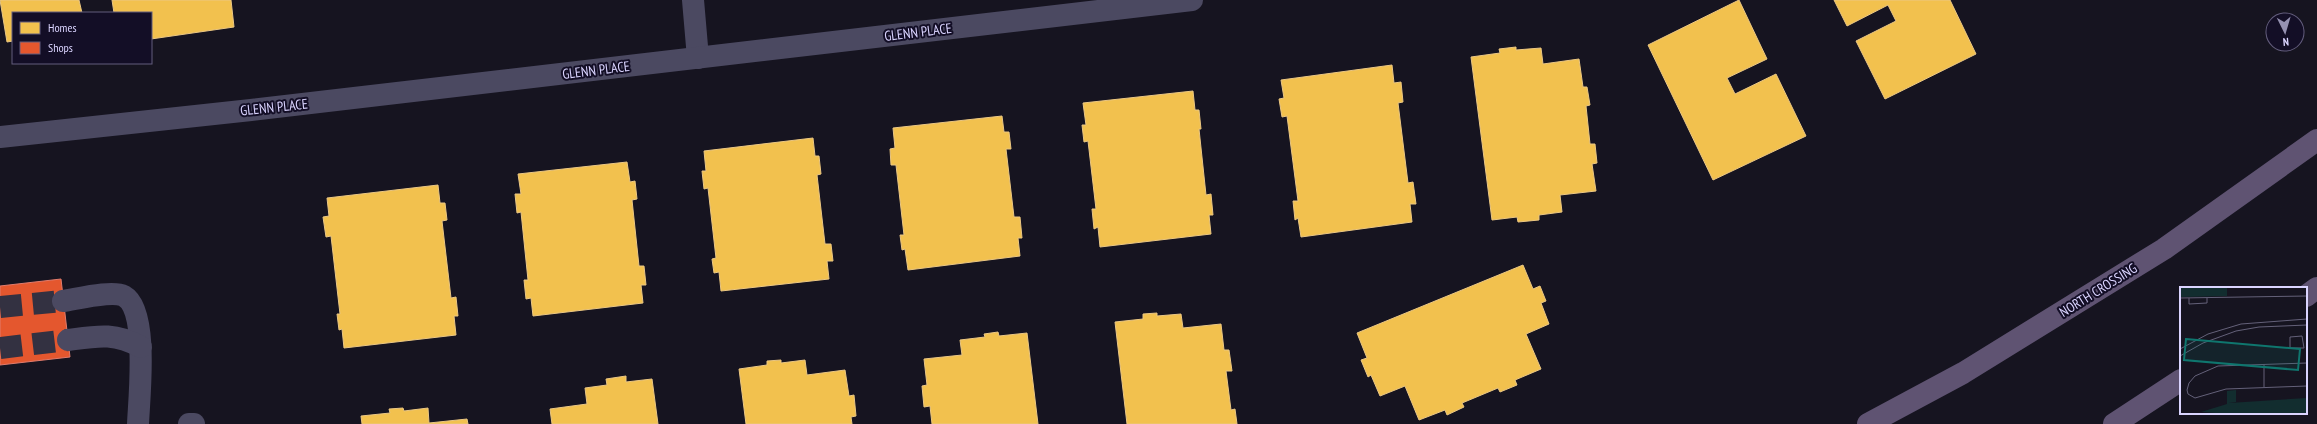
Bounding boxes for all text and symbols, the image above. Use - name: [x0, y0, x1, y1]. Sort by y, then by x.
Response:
- legend: [12, 12, 152, 64]
- north arrow: [2265, 12, 2305, 52]
- street label: GLENN PLACE: [883, 19, 953, 45]
- text: Homes: [48, 20, 76, 35]
- text: N: [2282, 35, 2289, 49]
- text: Shops: [48, 40, 73, 55]
- street label: GLENN PLACE: [561, 57, 631, 83]
- street label: GLENN PLACE: [239, 95, 309, 119]
- street label: NORTH CROSSING: [2056, 259, 2140, 321]
- inset map: [2180, 287, 2307, 414]

